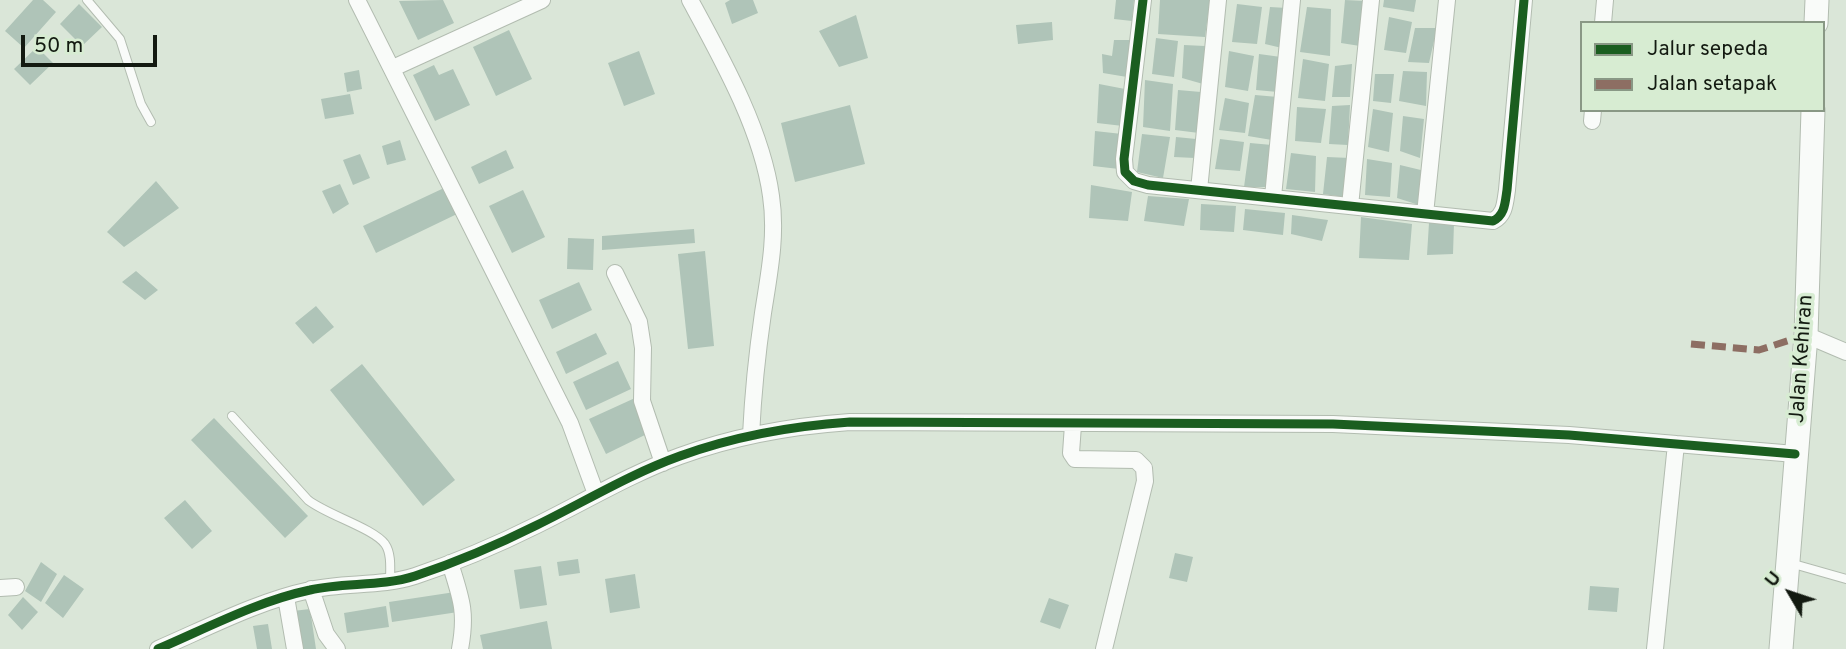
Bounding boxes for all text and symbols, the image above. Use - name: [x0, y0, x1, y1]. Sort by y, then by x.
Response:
- scale bar: [24, 21, 161, 65]
- legend: [1580, 21, 1825, 112]
- text: 50 m: [34, 33, 83, 60]
- text: Jalur sepeda: [1647, 36, 1768, 63]
- text: Jalan setapak: [1647, 71, 1777, 98]
- street label: Jalan Kehiran: [1786, 294, 1820, 424]
- north arrow: [1755, 558, 1825, 628]
- text: U: [1760, 567, 1787, 593]

